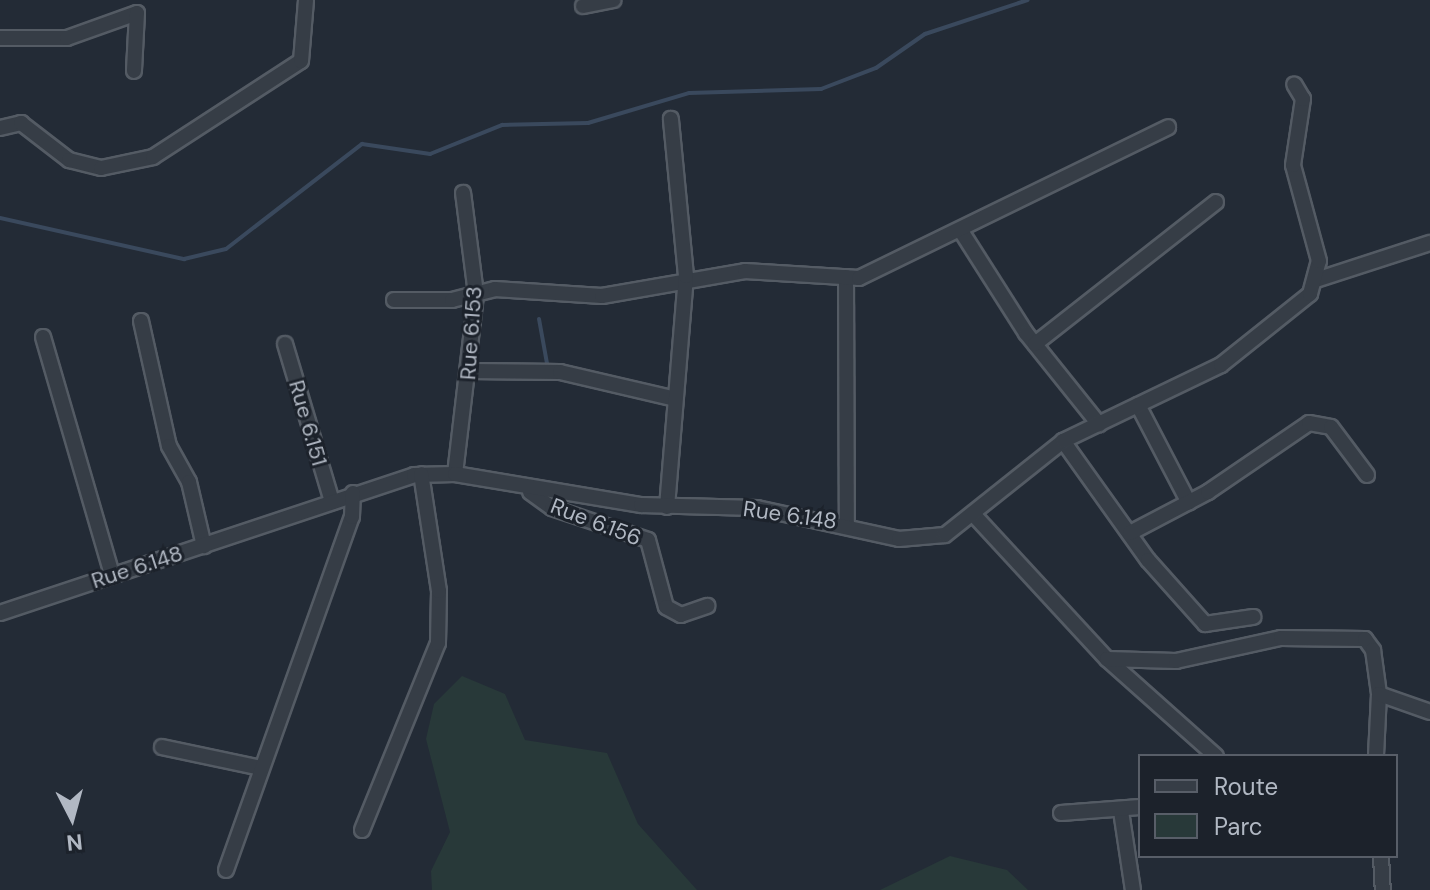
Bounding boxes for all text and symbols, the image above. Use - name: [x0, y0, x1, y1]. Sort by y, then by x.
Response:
- street label: Rue 6.153: [455, 285, 487, 381]
- street label: Rue 6.151: [283, 377, 333, 469]
- street label: Rue 6.156: [547, 493, 645, 551]
- street label: Rue 6.148: [741, 495, 839, 535]
- street label: Rue 6.148: [88, 540, 186, 594]
- legend: [1138, 754, 1398, 858]
- text: Route: [1214, 771, 1278, 802]
- north arrow: [32, 778, 112, 858]
- text: Parc: [1214, 811, 1263, 842]
- text: N: [65, 827, 84, 858]

